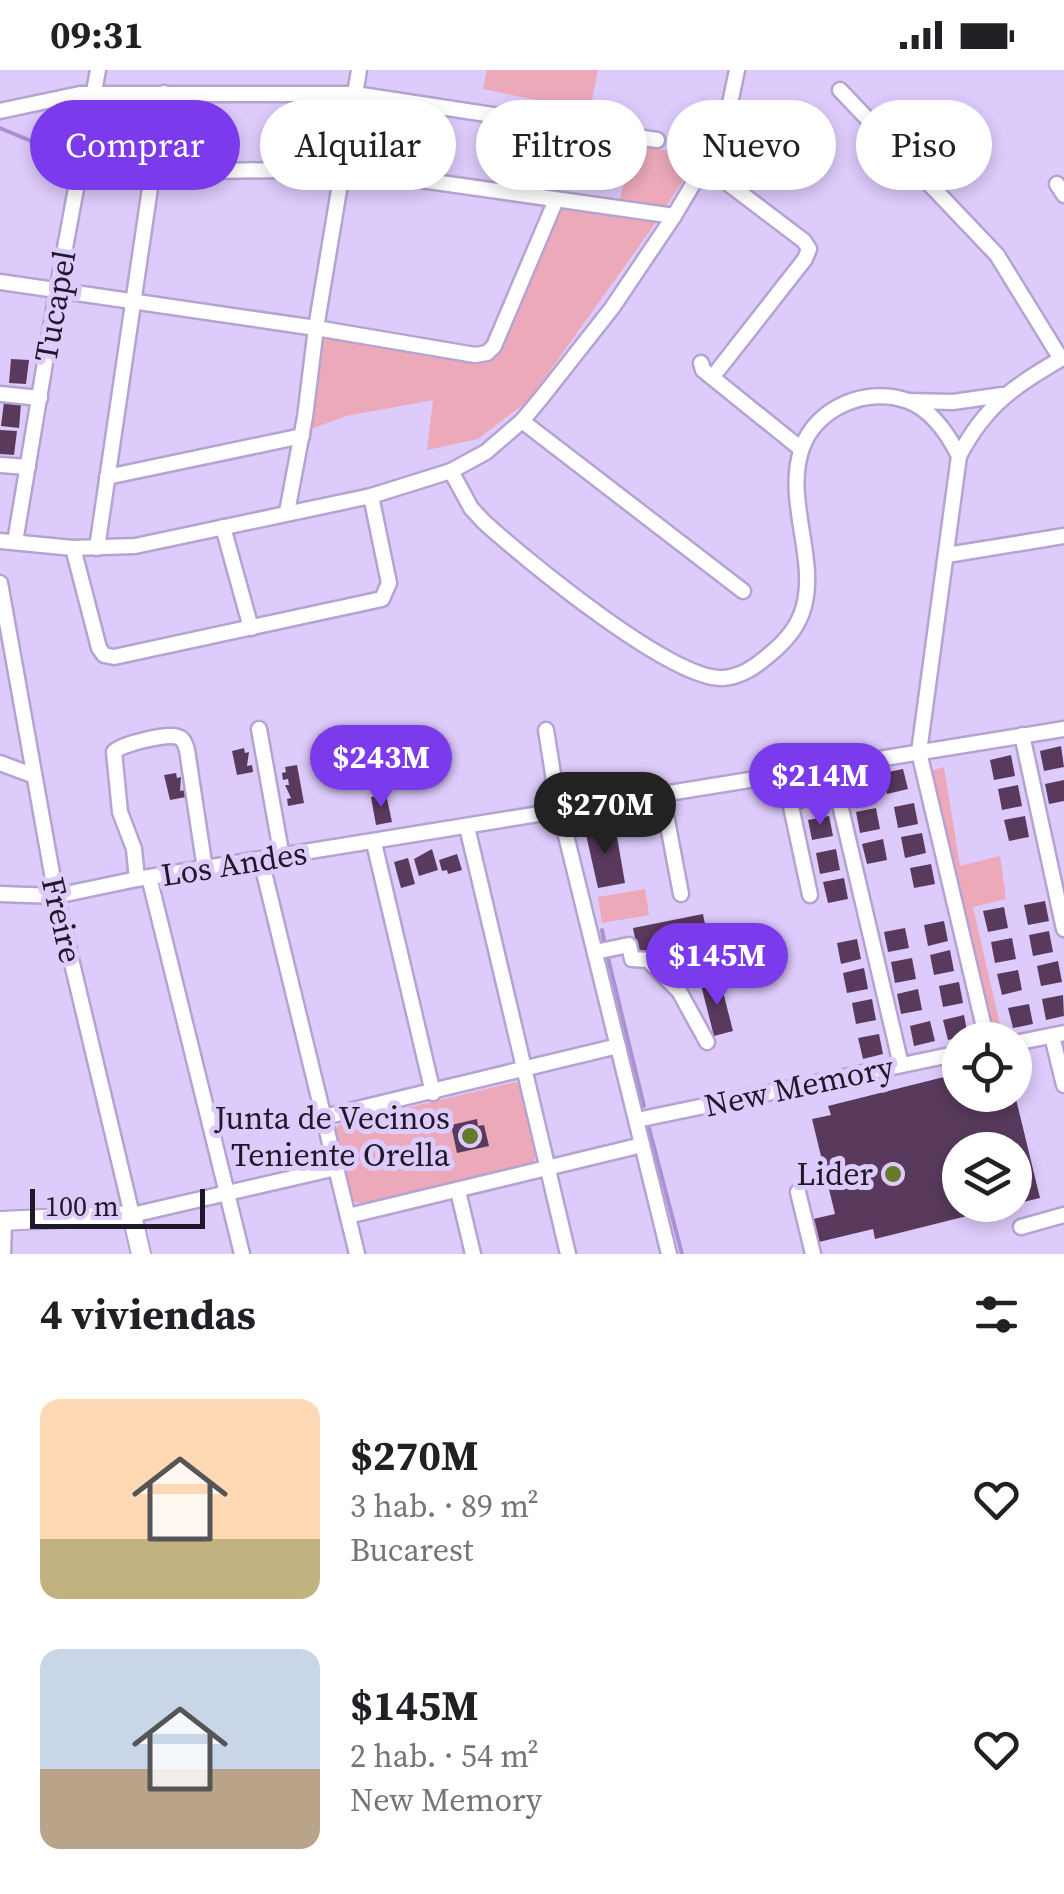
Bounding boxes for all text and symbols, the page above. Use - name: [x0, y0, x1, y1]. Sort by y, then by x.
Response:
- text: 09:31: [50, 9, 144, 61]
- chip: Comprar: [30, 100, 240, 190]
- chip: Alquilar: [260, 100, 456, 190]
- chip: Filtros: [476, 100, 647, 190]
- chip: Nuevo: [667, 100, 836, 190]
- chip: Piso: [856, 100, 992, 190]
- street label: Tucapel: [24, 247, 86, 365]
- pin: $243M: [311, 725, 451, 810]
- text: $243M: [332, 735, 430, 779]
- pin: $214M: [750, 743, 890, 828]
- text: $214M: [771, 753, 869, 797]
- pin: $270M: [535, 772, 675, 857]
- text: $270M: [556, 782, 654, 826]
- street label: Los Andes: [158, 831, 310, 897]
- street label: Freire: [31, 873, 93, 967]
- pin: $145M: [647, 923, 787, 1008]
- text: $145M: [668, 933, 766, 977]
- map controls: [942, 1022, 1032, 1222]
- button: locate: [942, 1022, 1032, 1112]
- street label: New Memory: [700, 1044, 898, 1128]
- place label: Junta de Vecinos Teniente Orella: [213, 1096, 451, 1177]
- marker: Junta de Vecinos Teniente Orella: [459, 1125, 481, 1147]
- button: layers: [942, 1132, 1032, 1222]
- place label: Lider: [796, 1152, 873, 1196]
- marker: Lider: [882, 1163, 904, 1185]
- scale bar: [30, 1184, 205, 1228]
- text: 100 m: [45, 1187, 119, 1225]
- text: 4 viviendas: [40, 1285, 256, 1343]
- icon: filters: [969, 1287, 1024, 1342]
- text: $270M: [350, 1426, 479, 1484]
- icon: home: [120, 1439, 240, 1559]
- icon: heart: [969, 1472, 1024, 1527]
- text: 3 hab. · 89 m²: [350, 1484, 539, 1528]
- text: Bucarest: [350, 1528, 473, 1572]
- text: $145M: [350, 1676, 479, 1734]
- icon: home: [120, 1689, 240, 1809]
- icon: heart: [969, 1722, 1024, 1777]
- text: 2 hab. · 54 m²: [350, 1734, 539, 1778]
- text: New Memory: [350, 1778, 542, 1822]

